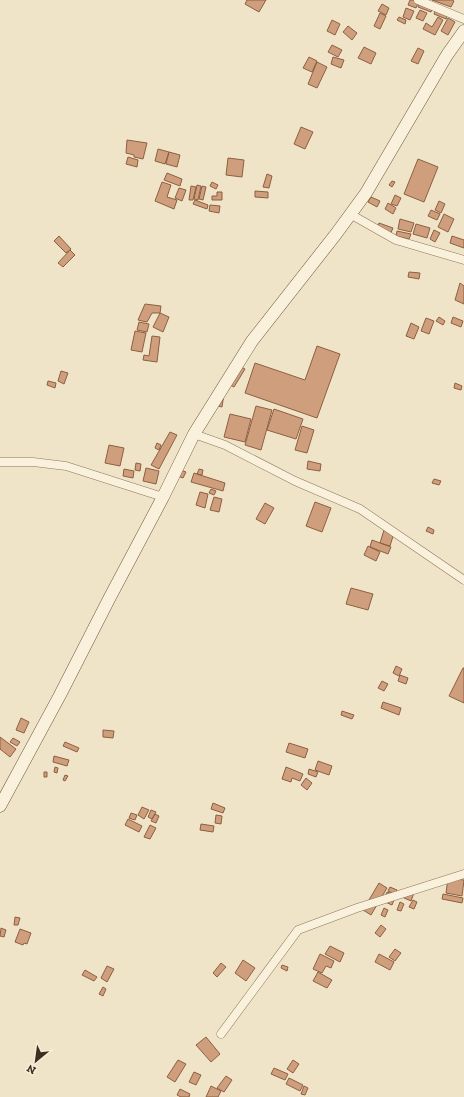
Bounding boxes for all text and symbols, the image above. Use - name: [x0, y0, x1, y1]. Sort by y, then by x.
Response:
- north arrow: [16, 1041, 56, 1081]
- text: N: [24, 1061, 38, 1077]

